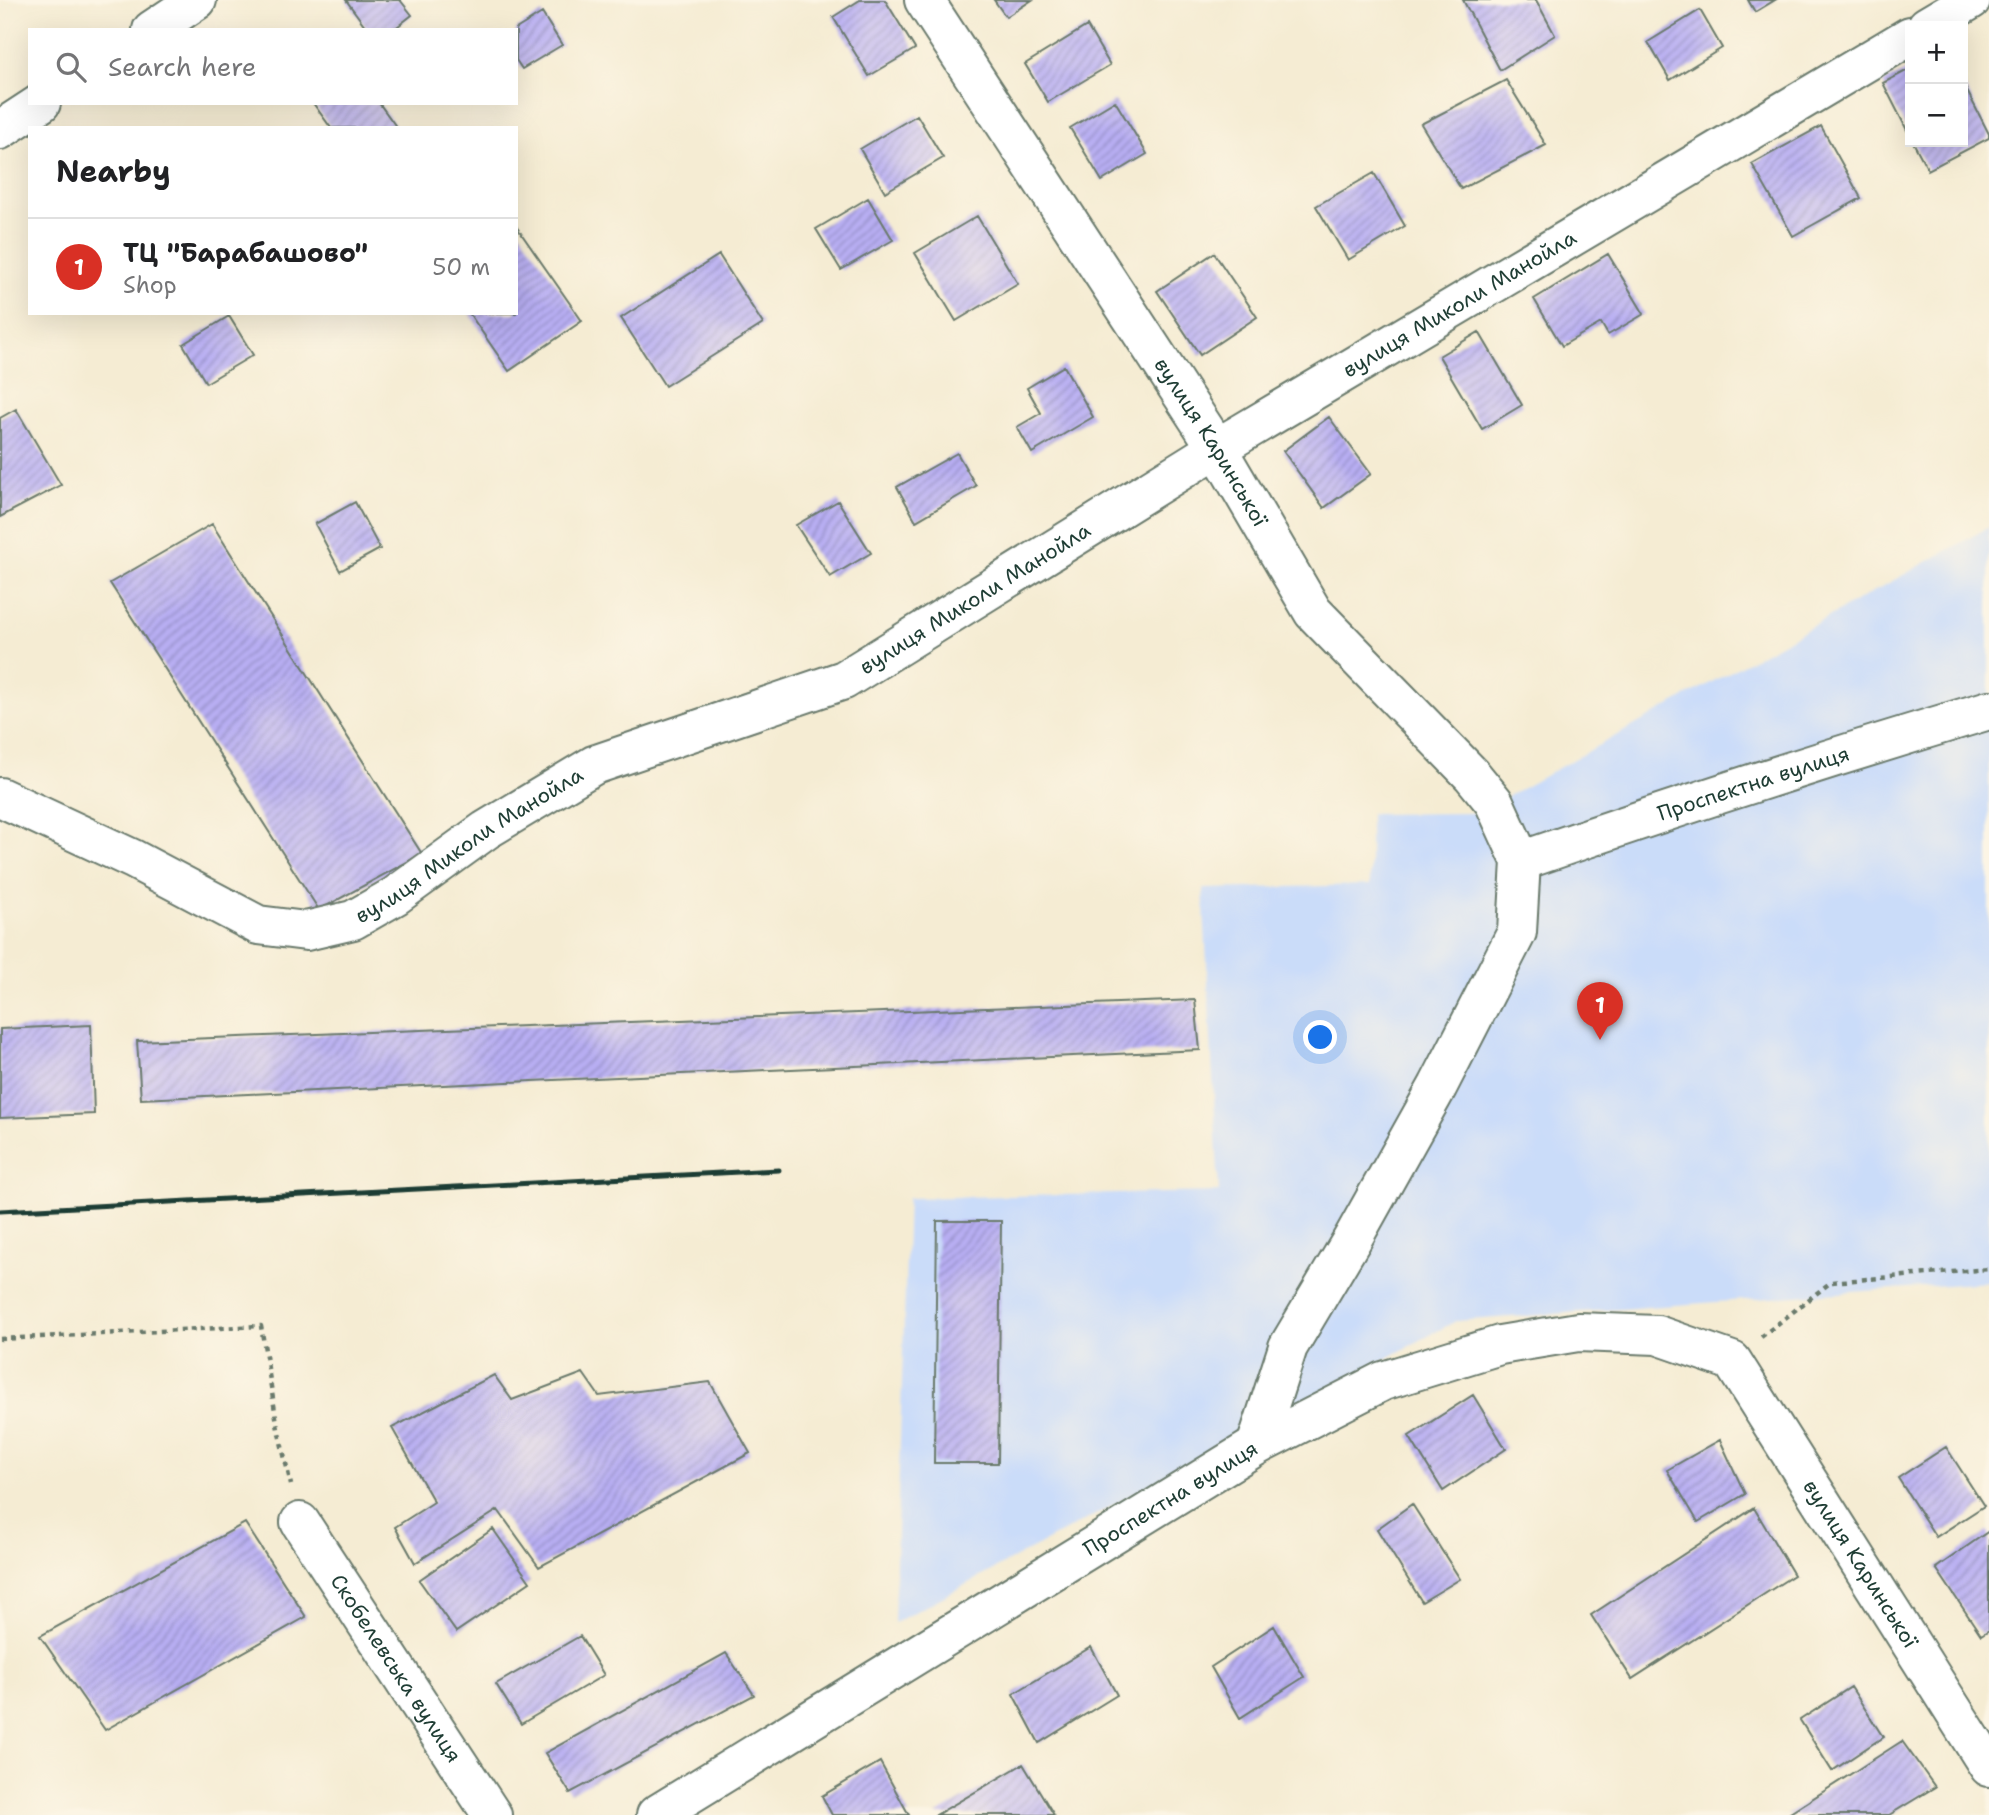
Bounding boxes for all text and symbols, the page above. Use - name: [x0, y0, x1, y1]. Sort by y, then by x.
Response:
- map controls: [1905, 21, 1968, 147]
- button: +: [1905, 21, 1968, 84]
- search box: [28, 28, 518, 105]
- icon: search: [52, 48, 90, 86]
- text: Search here: [108, 49, 257, 84]
- button: −: [1905, 84, 1968, 147]
- text: Nearby: [56, 151, 171, 192]
- street label: вулиця Миколи Манойла: [1338, 224, 1581, 384]
- text: ТЦ "Барабашово": [123, 235, 368, 270]
- text: 1: [74, 252, 84, 282]
- text: 50 m: [432, 252, 490, 282]
- text: Shop: [123, 270, 177, 300]
- street label: вулиця Каринської: [1148, 352, 1274, 533]
- street label: вулиця Миколи Манойла: [854, 516, 1096, 681]
- street label: Проспектна вулиця: [1654, 740, 1853, 828]
- street label: вулиця Миколи Манойла: [350, 761, 588, 930]
- pin: 1: [1577, 982, 1623, 1040]
- your location: [1303, 1020, 1337, 1054]
- street label: Проспектна вулиця: [1078, 1434, 1263, 1563]
- street label: вулиця Каринської: [1797, 1474, 1925, 1654]
- street label: Скобелевська вулиця: [324, 1569, 468, 1768]

